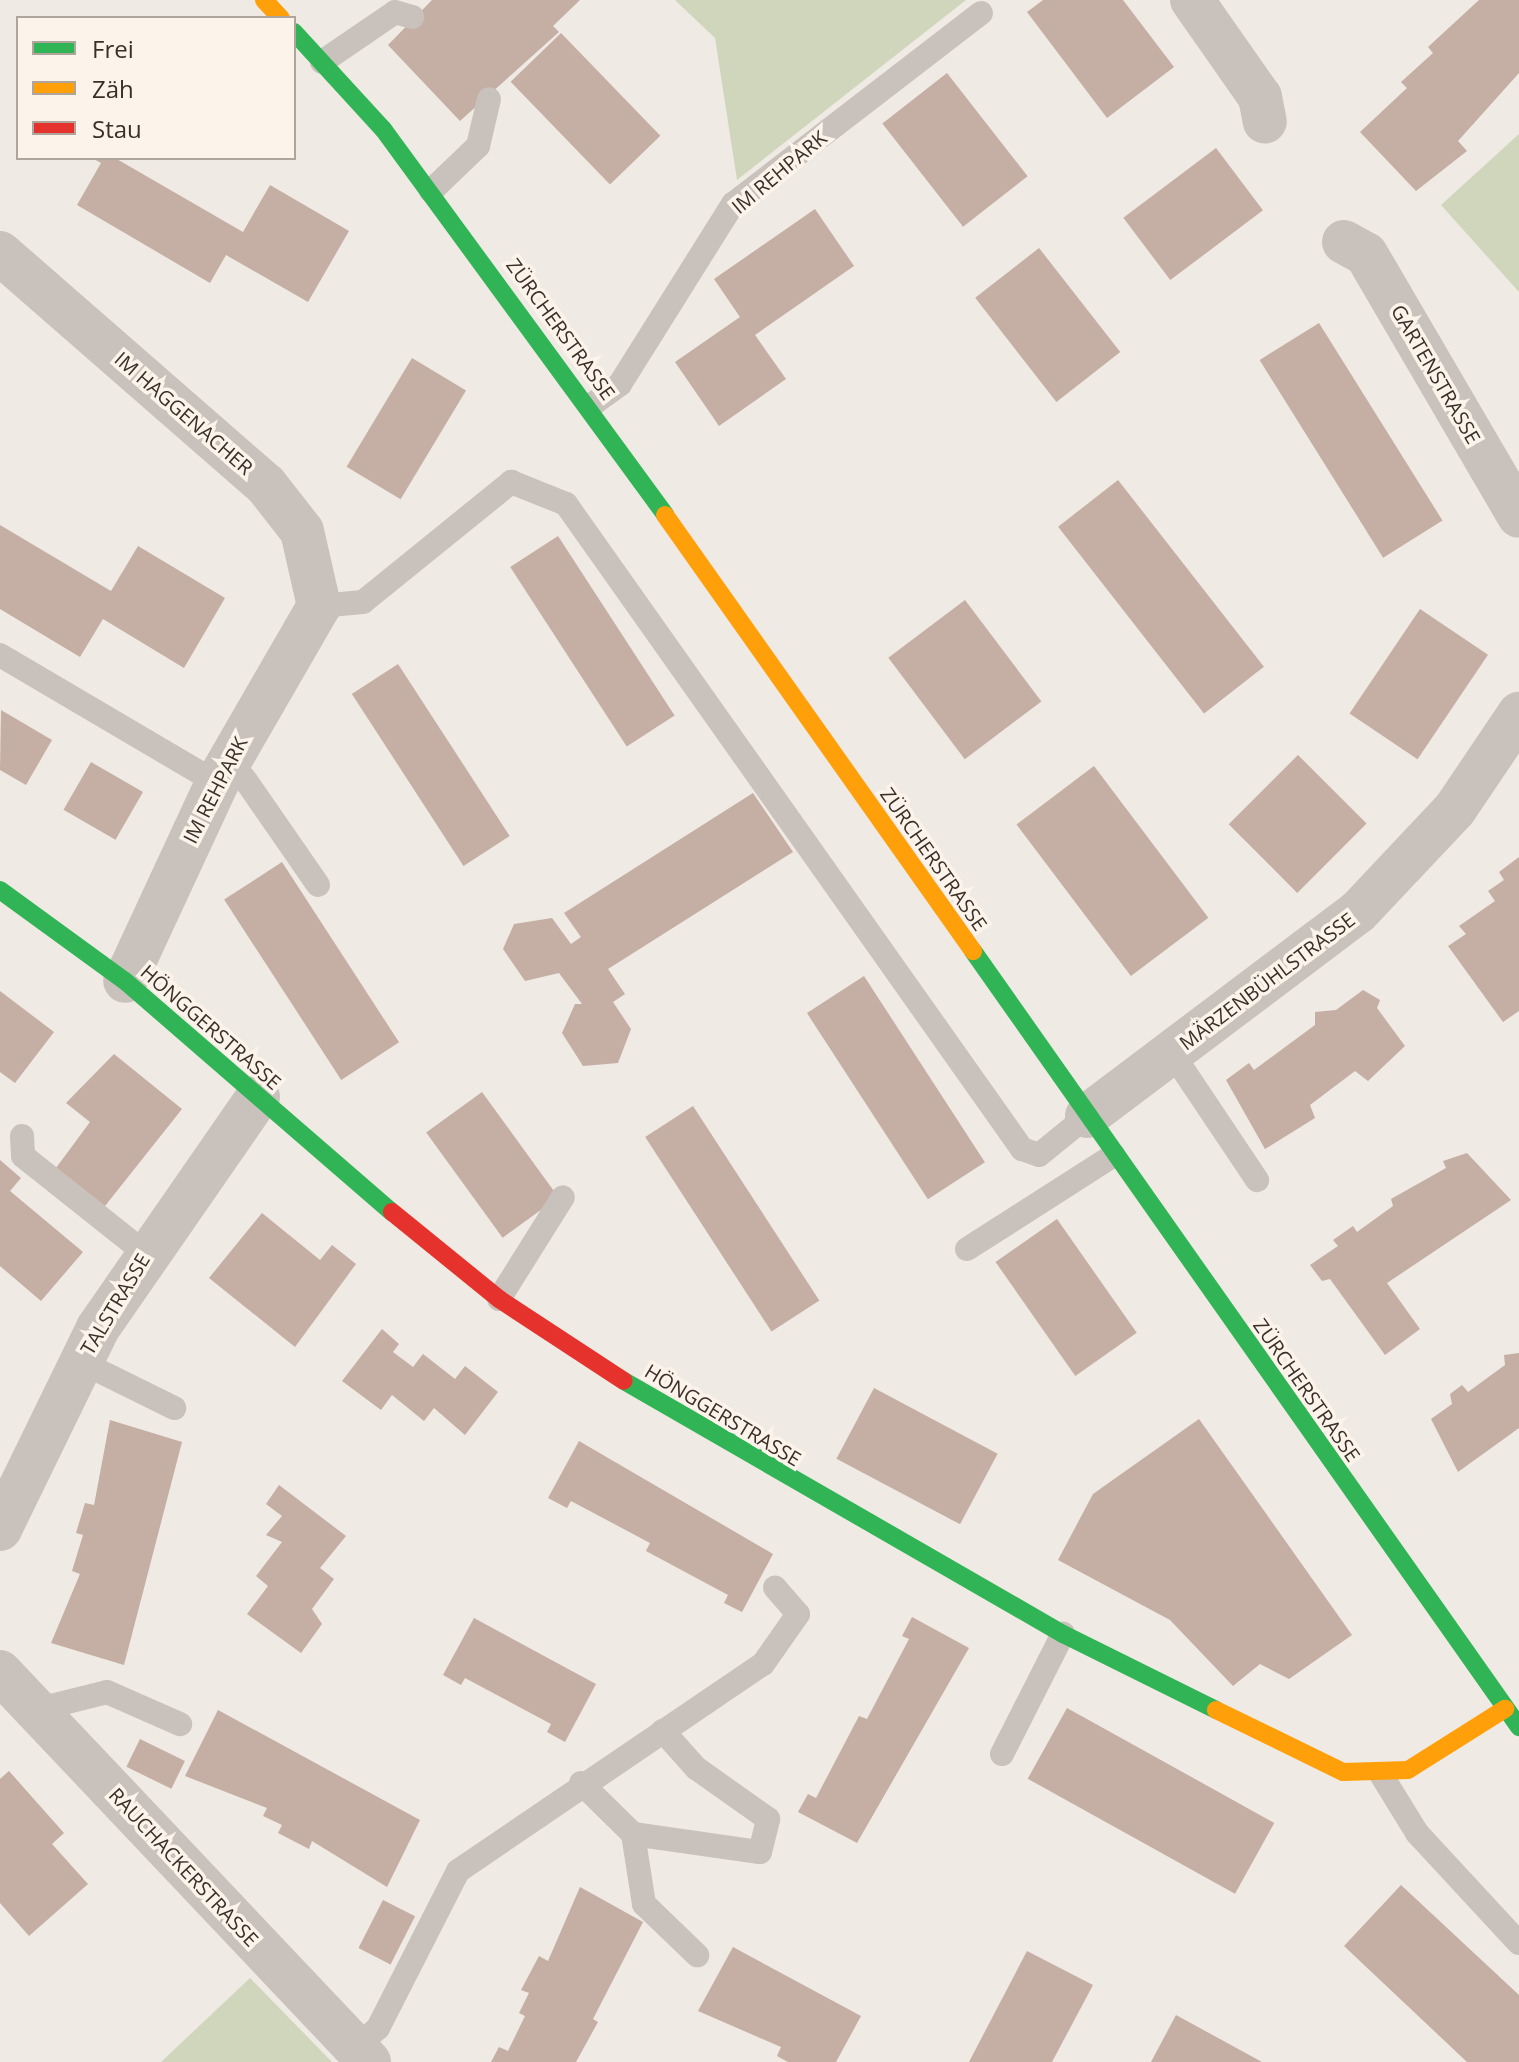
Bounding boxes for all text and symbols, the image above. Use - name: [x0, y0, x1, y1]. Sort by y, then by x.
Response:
- legend: [16, 16, 296, 160]
- text: Frei: [92, 32, 134, 65]
- text: Zäh: [92, 72, 134, 105]
- text: Stau: [92, 112, 142, 145]
- street label: IM REHPARK: [727, 125, 831, 219]
- street label: ZÜRCHERSTRASSE: [502, 254, 620, 404]
- street label: GARTENSTRASSE: [1386, 300, 1486, 448]
- street label: IM HAGGENACHER: [110, 347, 258, 479]
- street label: IM REHPARK: [178, 733, 252, 847]
- street label: ZÜRCHERSTRASSE: [876, 783, 992, 935]
- street label: MÄRZENBÜHLSTRASSE: [1175, 907, 1359, 1055]
- street label: HÖNGGERSTRASSE: [136, 960, 286, 1094]
- street label: TALSTRASSE: [75, 1249, 155, 1359]
- street label: ZÜRCHERSTRASSE: [1249, 1314, 1365, 1466]
- street label: HÖNGGERSTRASSE: [641, 1359, 805, 1471]
- street label: RAUCHACKERSTRASSE: [104, 1783, 264, 1951]

